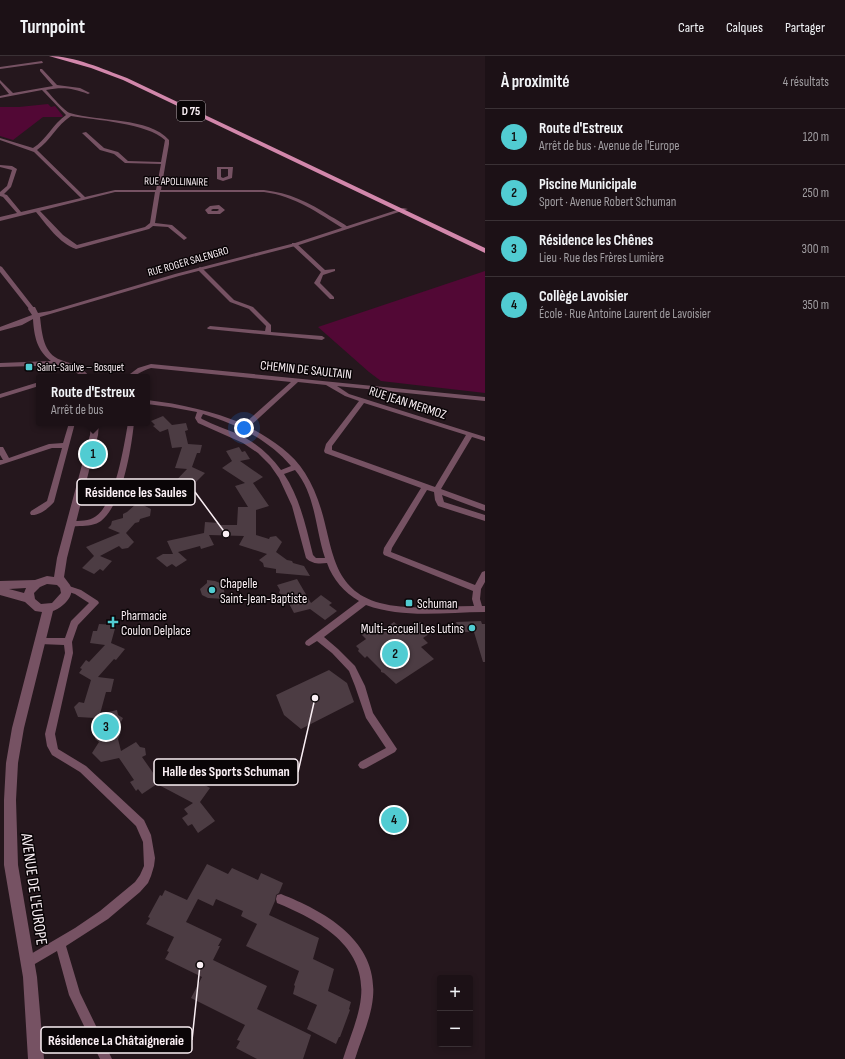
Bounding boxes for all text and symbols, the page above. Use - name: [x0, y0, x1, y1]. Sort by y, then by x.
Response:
- text: Turnpoint: [20, 16, 85, 39]
- text: Carte: [678, 19, 704, 36]
- text: Calques: [726, 19, 763, 36]
- text: Partager: [785, 19, 825, 36]
- text: À proximité: [501, 72, 569, 92]
- text: 4 résultats: [783, 74, 829, 90]
- road number: D 75: [177, 101, 205, 121]
- text: Route d'Estreux: [539, 119, 623, 138]
- text: 1: [511, 129, 517, 145]
- text: 120 m: [803, 129, 829, 145]
- text: Arrêt de bus · Avenue de l'Europe: [539, 138, 680, 154]
- street label: RUE APOLLINAIRE: [144, 174, 208, 189]
- text: Piscine Municipale: [539, 175, 637, 194]
- text: 2: [511, 185, 517, 201]
- text: 250 m: [802, 185, 829, 201]
- text: Sport · Avenue Robert Schuman: [539, 194, 676, 210]
- text: Résidence les Chênes: [539, 231, 653, 250]
- text: 3: [511, 241, 517, 257]
- text: 300 m: [802, 241, 829, 257]
- street label: RUE ROGER SALENGRO: [146, 244, 230, 279]
- text: Lieu · Rue des Frères Lumière: [539, 250, 664, 266]
- text: Collège Lavoisier: [539, 287, 628, 306]
- text: 4: [511, 297, 517, 313]
- text: 350 m: [802, 297, 829, 313]
- text: École · Rue Antoine Laurent de Lavoisier: [539, 306, 711, 322]
- street label: CHEMIN DE SAULTAIN: [259, 357, 353, 383]
- place label: Saint-Saulve – Bosquet: [37, 361, 125, 374]
- marker: Saint-Saulve – Bosquet: [24, 362, 34, 372]
- popup: [36, 374, 150, 426]
- text: Route d'Estreux: [51, 383, 135, 402]
- street label: RUE JEAN MERMOZ: [367, 383, 449, 423]
- text: Arrêt de bus: [51, 402, 103, 418]
- your location: [234, 418, 254, 438]
- pin: 1: [80, 439, 106, 469]
- callout: Résidence les Saules: [77, 479, 195, 505]
- text: Résidence les Saules: [85, 484, 187, 501]
- place label: Chapelle Saint-Jean-Baptiste: [220, 576, 307, 607]
- marker: Chapelle Saint-Jean-Baptiste: [207, 585, 217, 595]
- place label: Schuman: [417, 596, 458, 612]
- marker: Schuman: [404, 598, 414, 608]
- place label: Pharmacie Coulon Delplace: [121, 608, 191, 639]
- marker: Pharmacie Coulon Delplace: [108, 617, 118, 627]
- place label: Multi-accueil Les Lutins: [361, 621, 464, 637]
- marker: Multi-accueil Les Lutins: [467, 623, 477, 633]
- pin: 2: [382, 639, 408, 669]
- pin: 3: [93, 712, 119, 742]
- callout: Halle des Sports Schuman: [154, 759, 298, 785]
- text: Halle des Sports Schuman: [162, 763, 290, 780]
- pin: 4: [381, 805, 407, 835]
- street label: AVENUE DE L'EUROPE: [16, 831, 51, 946]
- map controls: [437, 975, 473, 1047]
- button: +: [437, 975, 473, 1011]
- button: −: [437, 1011, 473, 1047]
- callout: Résidence La Châtaigneraie: [41, 1027, 192, 1053]
- text: Résidence La Châtaigneraie: [48, 1032, 184, 1049]

